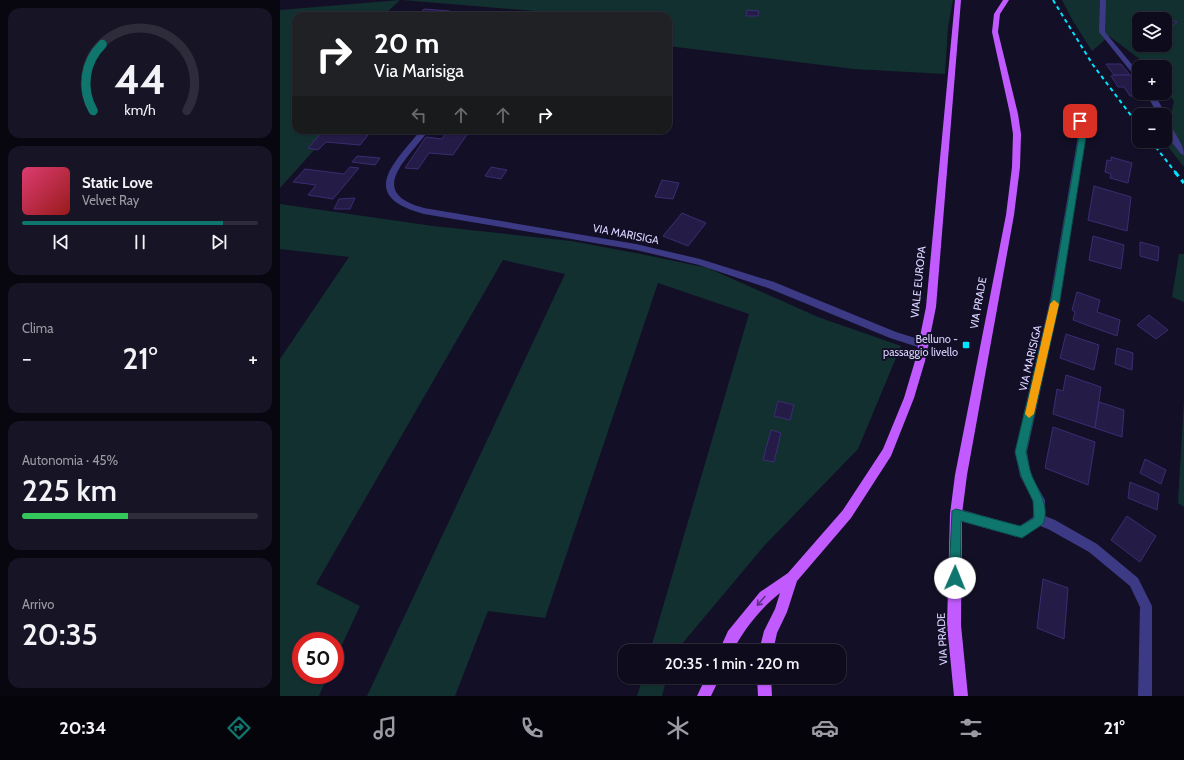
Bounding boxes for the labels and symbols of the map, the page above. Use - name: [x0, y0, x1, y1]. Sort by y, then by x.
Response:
- pin: [1063, 104, 1097, 138]
- street label: VIA MARISIGA: [592, 221, 661, 247]
- street label: VIALE EUROPA: [907, 245, 929, 319]
- street label: VIA PRADE: [967, 276, 989, 330]
- street label: VIA MARISIGA: [1016, 323, 1044, 392]
- place label: Belluno - passaggio livello: [883, 332, 958, 359]
- marker: Belluno - passaggio livello: [961, 340, 971, 350]
- position arrow: [934, 557, 976, 599]
- one-way arrow: [757, 596, 766, 607]
- street label: VIA PRADE: [934, 612, 950, 666]
- speed limit sign: 50: [292, 632, 344, 684]

